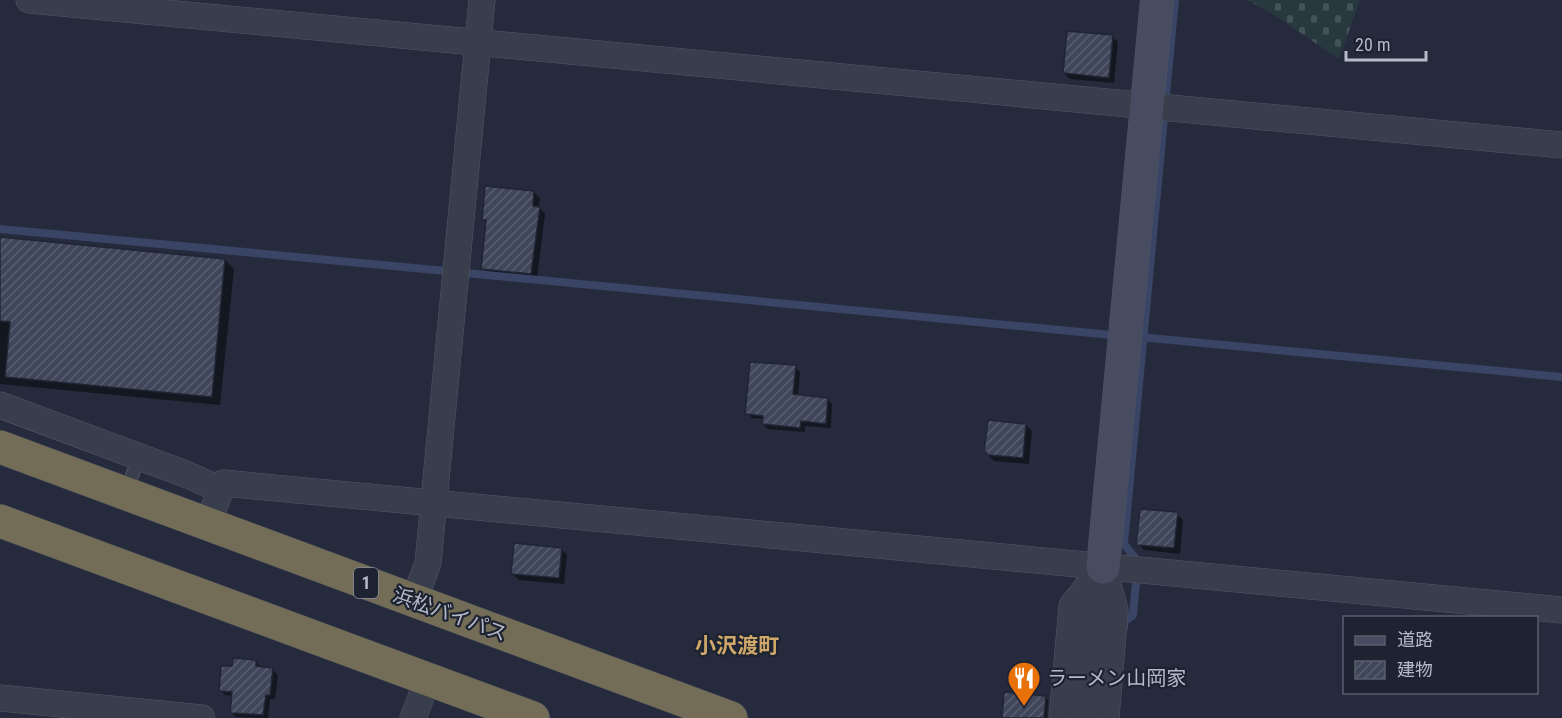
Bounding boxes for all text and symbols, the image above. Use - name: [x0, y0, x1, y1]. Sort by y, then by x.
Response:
- scale bar: [1346, 24, 1426, 62]
- text: 20 m: [1355, 34, 1390, 55]
- road number: 1: [354, 568, 378, 598]
- street label: 浜松バイパス: [390, 582, 510, 646]
- legend: [1343, 616, 1538, 694]
- text: 道路: [1397, 629, 1433, 650]
- district label: 小沢渡町: [695, 634, 779, 658]
- text: 建物: [1397, 659, 1433, 680]
- restaurant icon: ラーメン山岡家: [1006, 660, 1042, 707]
- place label: ラーメン山岡家: [1047, 666, 1186, 690]

